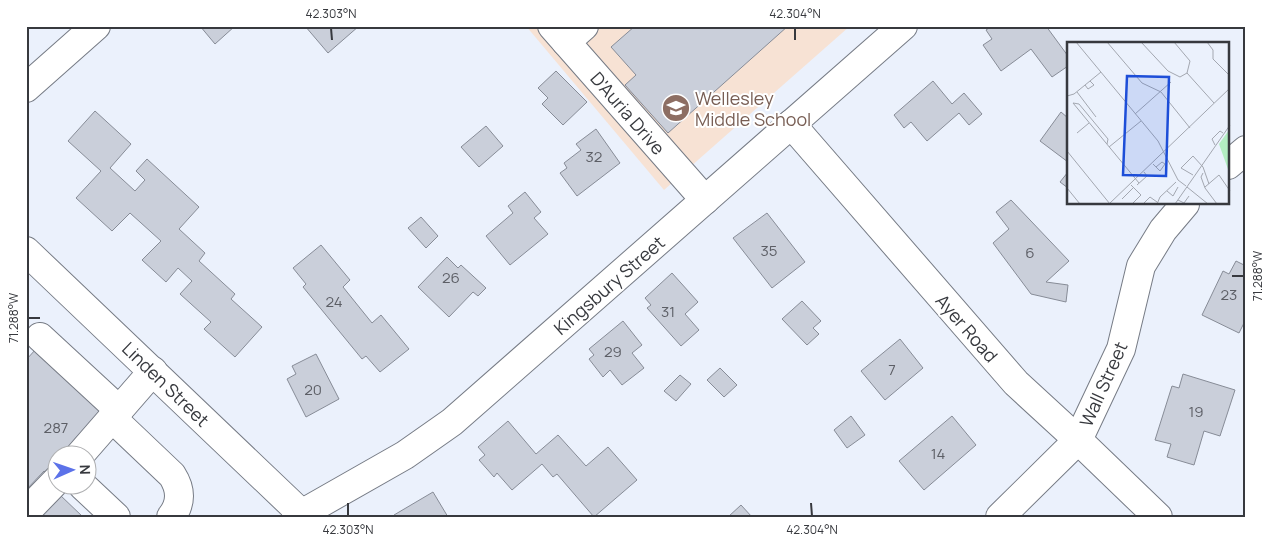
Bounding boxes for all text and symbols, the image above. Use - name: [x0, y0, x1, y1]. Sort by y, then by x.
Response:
- text: 42.303°N: [305, 5, 357, 22]
- text: 42.304°N: [769, 5, 821, 22]
- inset map: [1067, 42, 1230, 205]
- street label: D'Auria Drive: [585, 67, 671, 159]
- place label: Wellesley Middle School: [695, 86, 811, 131]
- school or university icon: Wellesley Middle School: [661, 93, 691, 123]
- house number: 32: [586, 146, 602, 167]
- street label: Kingsbury Street: [549, 230, 669, 340]
- house number: 35: [761, 240, 777, 261]
- house number: 6: [1025, 242, 1035, 263]
- text: 71.288°W: [1249, 250, 1266, 301]
- house number: 26: [442, 267, 460, 288]
- house number: 23: [1221, 284, 1237, 305]
- street label: Ayer Road: [931, 289, 1003, 367]
- house number: 24: [325, 291, 343, 312]
- text: 71.288°W: [5, 292, 22, 343]
- house number: 31: [661, 301, 675, 322]
- street label: Linden Street: [117, 336, 215, 432]
- street label: Wall Street: [1074, 338, 1132, 430]
- house number: 29: [604, 341, 622, 362]
- house number: 7: [888, 359, 896, 380]
- house number: 20: [304, 379, 322, 400]
- house number: 19: [1188, 401, 1204, 422]
- house number: 287: [44, 417, 68, 438]
- house number: 14: [931, 443, 945, 464]
- north arrow: [48, 446, 98, 496]
- text: N: [76, 464, 95, 475]
- text: 42.303°N: [322, 521, 374, 538]
- text: 42.304°N: [786, 521, 838, 538]

